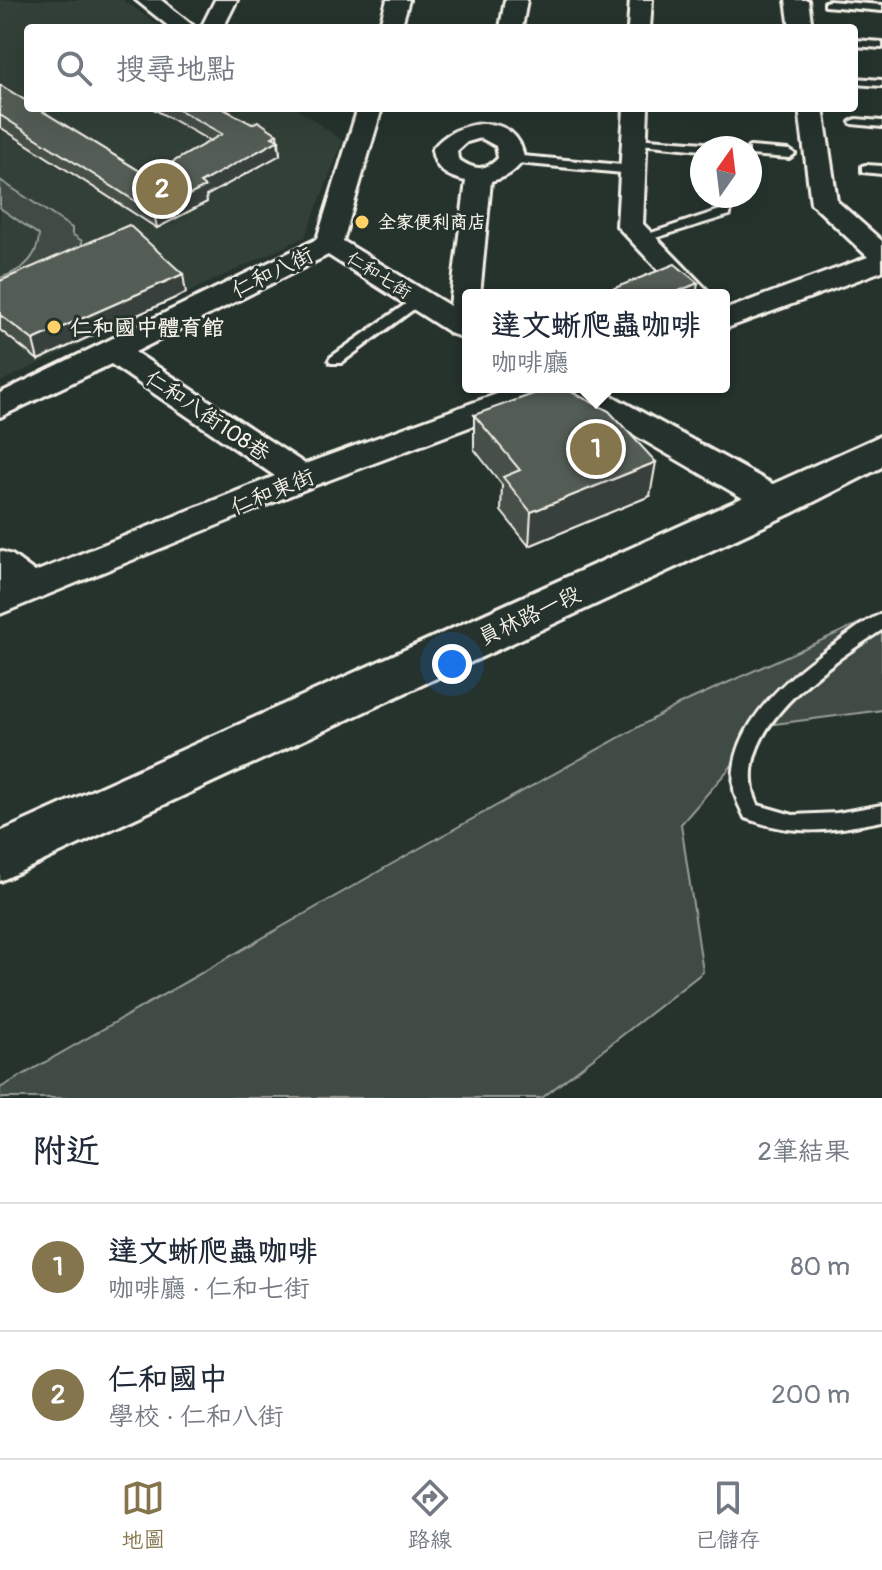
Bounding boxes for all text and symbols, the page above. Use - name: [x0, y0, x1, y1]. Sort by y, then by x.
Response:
- search box: [24, 24, 858, 112]
- icon: search: [52, 46, 96, 90]
- text: 搜尋地點: [116, 51, 236, 88]
- north arrow: [690, 136, 762, 208]
- pin: 2: [136, 159, 188, 219]
- place label: 全家便利商店: [378, 211, 486, 234]
- marker: 全家便利商店: [353, 213, 371, 231]
- street label: 仁和八街: [227, 241, 318, 305]
- street label: 仁和七街: [342, 247, 415, 304]
- popup: [462, 289, 730, 393]
- text: 達文蜥爬蟲咖啡: [491, 307, 701, 344]
- place label: 仁和國中體育館: [70, 314, 224, 342]
- marker: 仁和國中體育館: [45, 318, 63, 336]
- text: 咖啡廳: [491, 347, 569, 379]
- street label: 仁和八街108巷: [140, 364, 275, 468]
- pin: 1: [570, 419, 622, 479]
- street label: 仁和東街: [226, 462, 318, 521]
- street label: 員林路一段: [474, 580, 585, 652]
- your location: [432, 644, 472, 684]
- text: 附近: [32, 1130, 100, 1173]
- text: 2筆結果: [757, 1136, 850, 1168]
- text: 達文蜥爬蟲咖啡: [108, 1233, 318, 1270]
- text: 1: [53, 1251, 63, 1283]
- text: 80 m: [790, 1251, 850, 1283]
- text: 咖啡廳 · 仁和七街: [108, 1273, 310, 1305]
- text: 仁和國中: [108, 1361, 228, 1398]
- text: 2: [51, 1379, 65, 1411]
- text: 200 m: [771, 1379, 850, 1411]
- text: 學校 · 仁和八街: [108, 1401, 284, 1433]
- tab: 地圖: [121, 1476, 165, 1554]
- tab: 路線: [408, 1476, 452, 1554]
- tab: 已儲存: [695, 1476, 761, 1554]

